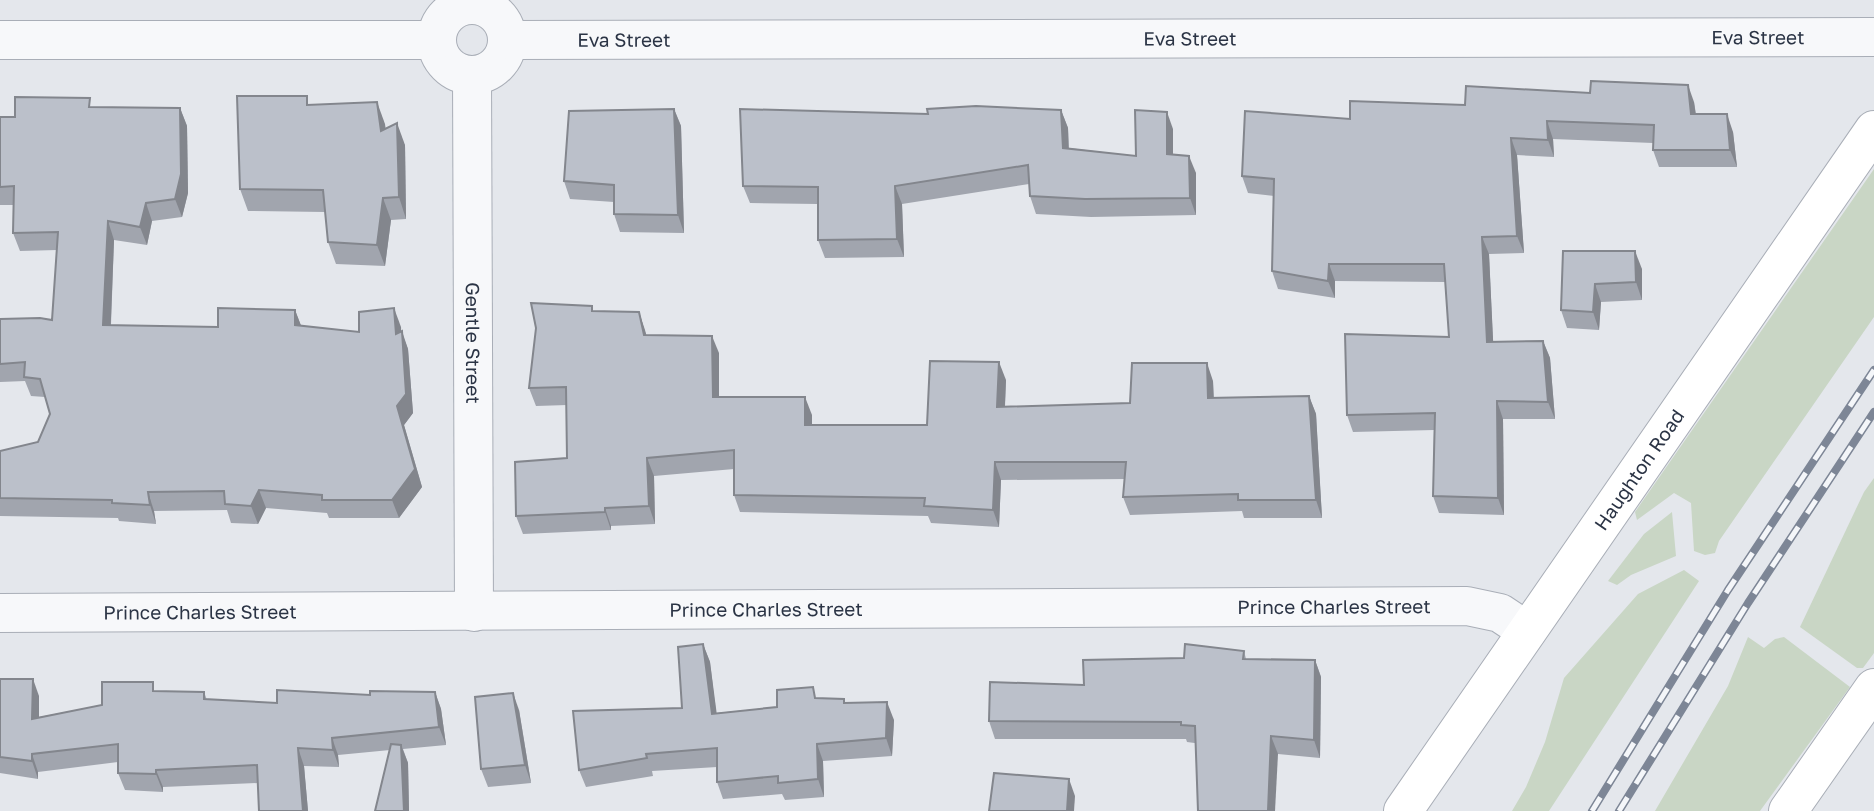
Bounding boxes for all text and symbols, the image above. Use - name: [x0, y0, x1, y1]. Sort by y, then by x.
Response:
- street label: Eva Street: [1711, 25, 1805, 48]
- street label: Eva Street: [1143, 26, 1237, 50]
- street label: Eva Street: [577, 28, 671, 51]
- street label: Gentle Street: [462, 282, 485, 404]
- street label: Haughton Road: [1589, 404, 1688, 534]
- street label: Prince Charles Street: [1237, 594, 1431, 618]
- street label: Prince Charles Street: [669, 597, 863, 621]
- street label: Prince Charles Street: [103, 600, 297, 624]

